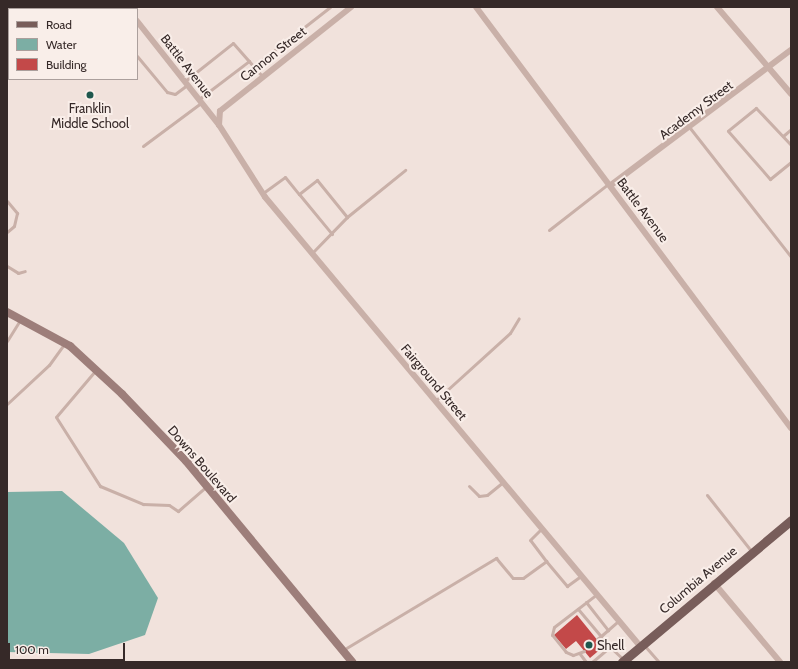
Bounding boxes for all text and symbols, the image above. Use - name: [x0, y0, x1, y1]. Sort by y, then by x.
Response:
- legend: [8, 8, 138, 80]
- text: Road: [46, 17, 72, 32]
- street label: Cannon Street: [237, 23, 309, 85]
- street label: Battle Avenue: [157, 31, 217, 101]
- text: Water: [46, 37, 76, 52]
- text: Building: [46, 57, 87, 72]
- street label: Academy Street: [656, 77, 736, 143]
- marker: Franklin Middle School: [85, 90, 95, 100]
- place label: Franklin Middle School: [51, 101, 129, 132]
- street label: Battle Avenue: [614, 175, 672, 245]
- street label: Fairground Street: [398, 341, 470, 423]
- street label: Downs Boulevard: [164, 422, 240, 506]
- street label: Columbia Avenue: [656, 543, 740, 617]
- scale bar: [10, 635, 127, 661]
- place label: Shell: [597, 637, 624, 653]
- marker: Shell: [584, 640, 594, 650]
- text: 100 m: [15, 642, 49, 657]

